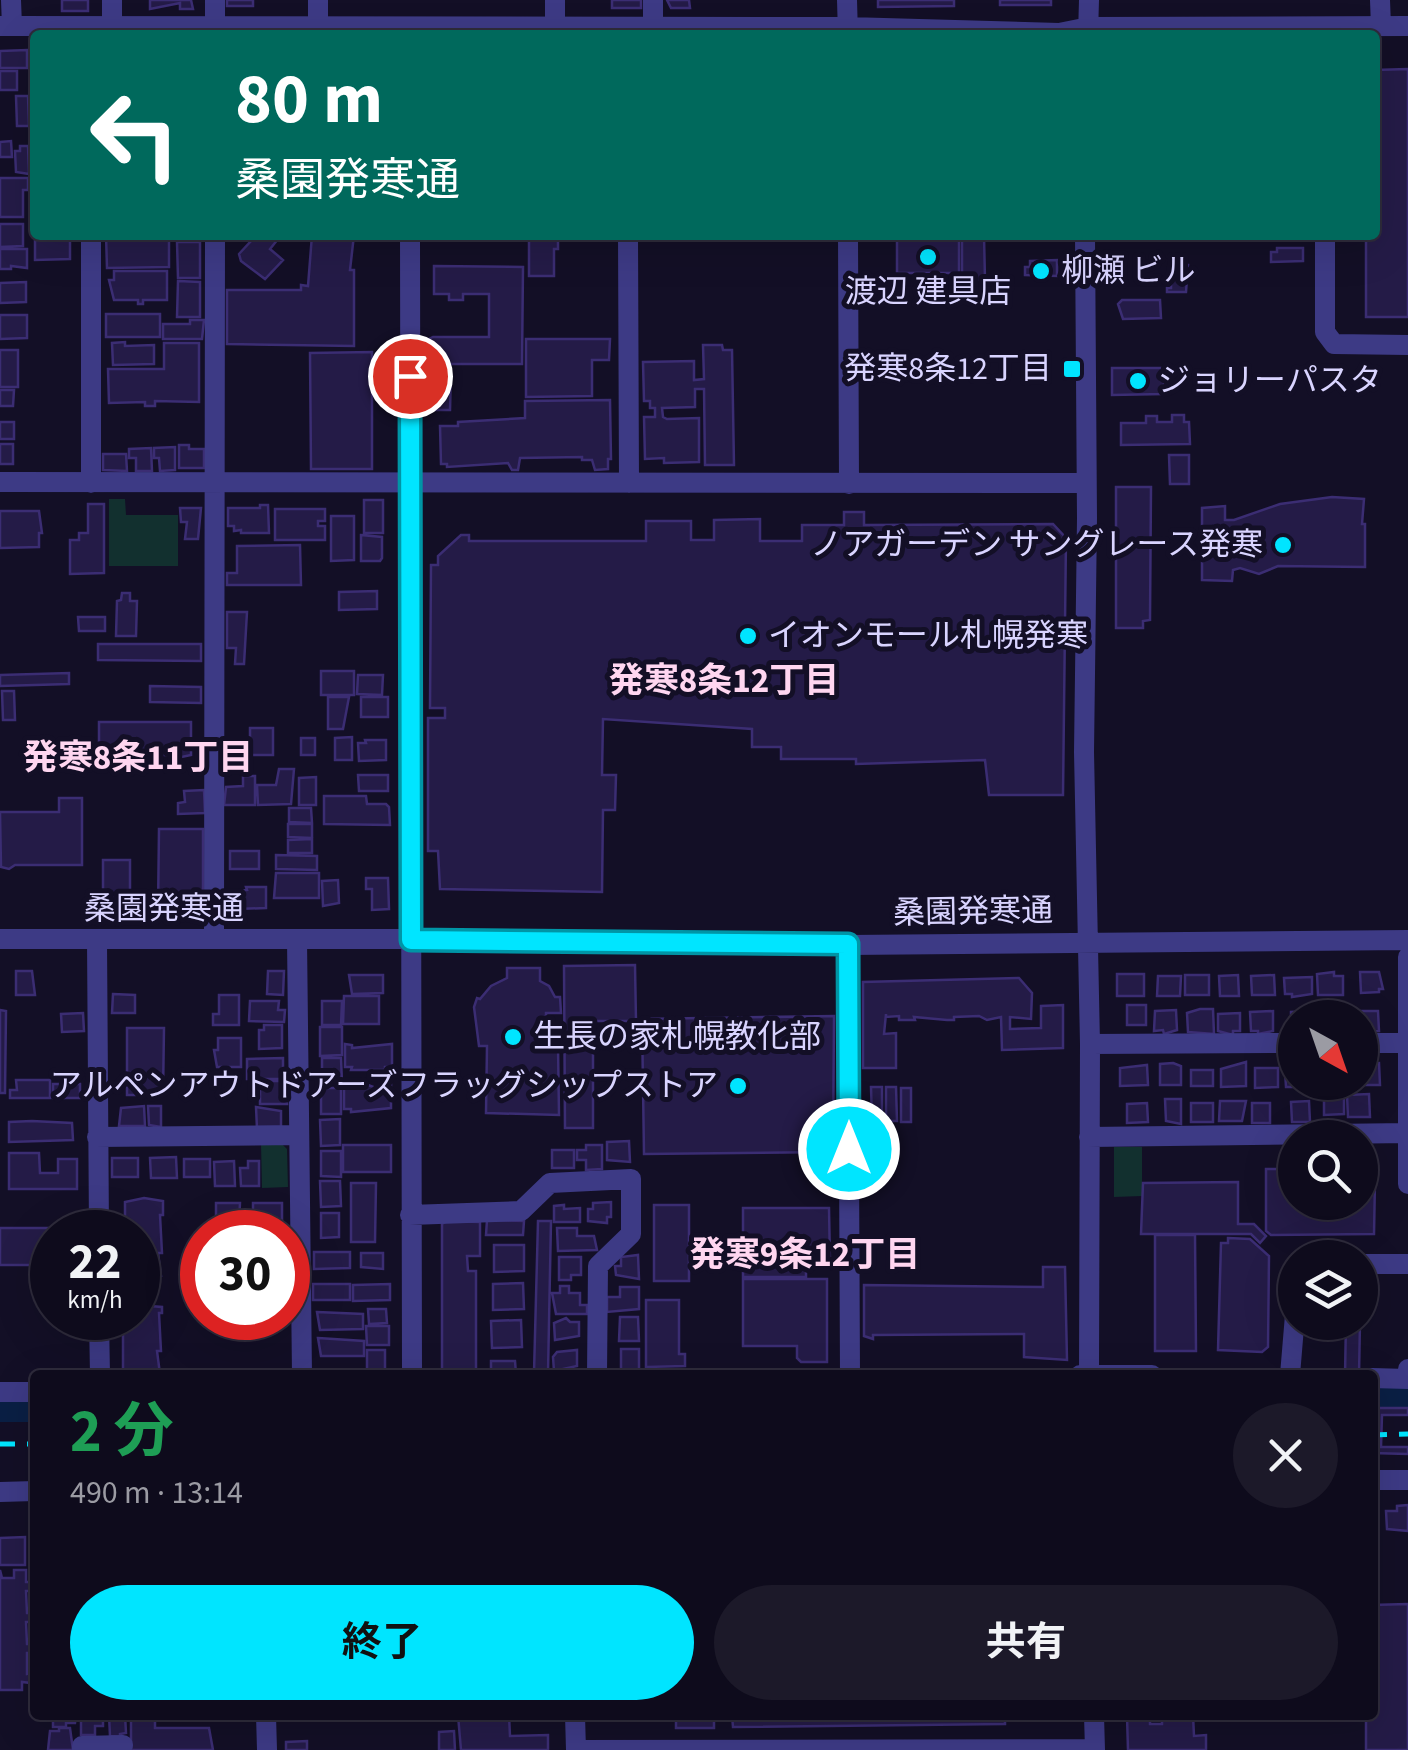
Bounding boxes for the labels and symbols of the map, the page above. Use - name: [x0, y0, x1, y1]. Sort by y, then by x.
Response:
- marker: 渡辺 建具店: [917, 246, 939, 268]
- place label: 柳瀬 ビル: [1061, 248, 1195, 294]
- marker: 柳瀬 ビル: [1030, 260, 1052, 282]
- place label: 渡辺 建具店: [845, 269, 1011, 315]
- pin: [368, 334, 453, 419]
- place label: 発寒8条12丁目: [844, 346, 1052, 392]
- marker: 発寒8条12丁目: [1061, 358, 1083, 380]
- place label: ジョリーパスタ: [1158, 358, 1382, 404]
- marker: ジョリーパスタ: [1127, 370, 1149, 392]
- place label: ノアガーデン サングレース発寒: [810, 522, 1263, 568]
- marker: ノアガーデン サングレース発寒: [1272, 534, 1294, 556]
- place label: イオンモール札幌発寒: [768, 613, 1088, 659]
- marker: イオンモール札幌発寒: [737, 625, 759, 647]
- district label: 発寒8条12丁目: [609, 656, 839, 706]
- district label: 発寒8条11丁目: [23, 733, 253, 783]
- street label: 桑園発寒通: [84, 886, 244, 932]
- street label: 桑園発寒通: [893, 888, 1053, 936]
- north arrow: [1278, 1000, 1378, 1100]
- place label: 生長の家札幌教化部: [533, 1014, 821, 1060]
- marker: 生長の家札幌教化部: [502, 1026, 524, 1048]
- place label: アルペンアウトドアーズフラッグシップストア: [50, 1063, 718, 1109]
- marker: アルペンアウトドアーズフラッグシップストア: [727, 1075, 749, 1097]
- position arrow: [797, 1097, 901, 1201]
- speed limit sign: 30: [180, 1210, 310, 1340]
- district label: 発寒9条12丁目: [690, 1230, 920, 1280]

